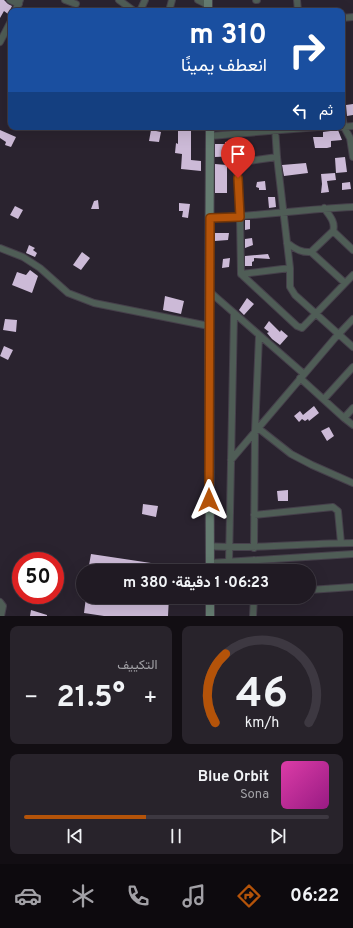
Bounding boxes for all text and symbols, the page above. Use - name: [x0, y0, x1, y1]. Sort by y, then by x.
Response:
- text: 310 m: [189, 18, 267, 54]
- icon: right: [281, 24, 333, 76]
- text: انعطف يمينًا: [181, 55, 267, 78]
- icon: left: [289, 100, 311, 122]
- text: ثم: [319, 102, 333, 121]
- pin: [221, 137, 255, 178]
- icon: arrive: [227, 143, 249, 165]
- position arrow: [188, 479, 230, 521]
- speed limit sign: 50: [12, 552, 64, 604]
- text: 06:23 · 1 دقيقة · 380 m: [123, 574, 269, 593]
- text: التكييف: [117, 658, 158, 674]
- text: 46: [236, 669, 288, 722]
- text: 21.5°: [56, 680, 125, 717]
- text: −: [24, 685, 38, 712]
- text: +: [143, 685, 158, 712]
- text: km/h: [245, 714, 280, 732]
- text: Blue Orbit: [198, 768, 269, 787]
- text: Sona: [240, 787, 269, 803]
- icon: previous: [64, 825, 86, 847]
- icon: pause: [165, 825, 187, 847]
- icon: next: [267, 825, 289, 847]
- icon: car: [14, 882, 42, 910]
- icon: climate: [69, 882, 97, 910]
- icon: phone: [124, 882, 152, 910]
- icon: music: [180, 882, 208, 910]
- icon: directions: [235, 882, 263, 910]
- text: 06:22: [290, 885, 339, 908]

